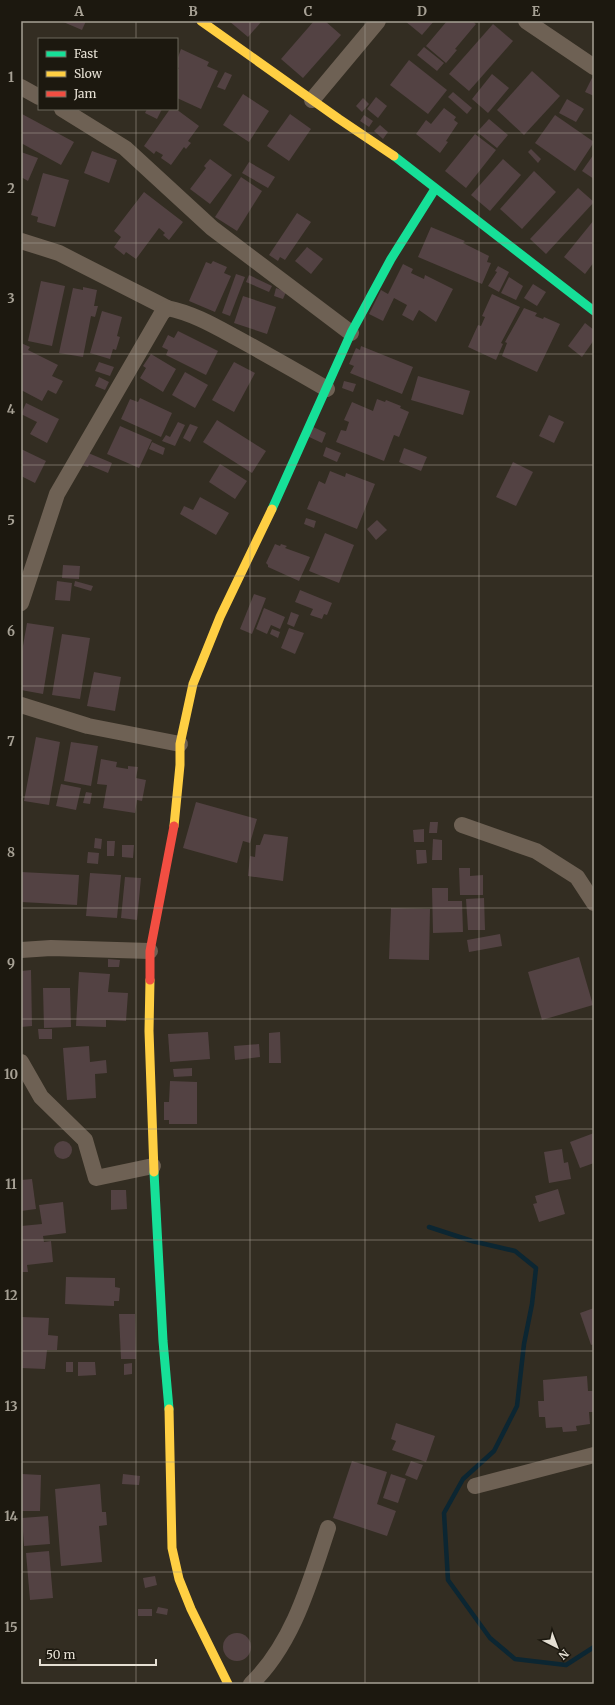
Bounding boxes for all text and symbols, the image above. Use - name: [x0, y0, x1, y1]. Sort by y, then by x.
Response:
- text: A: [73, 3, 84, 20]
- text: B: [188, 3, 198, 20]
- text: C: [304, 3, 313, 20]
- text: D: [417, 3, 427, 20]
- text: E: [532, 3, 541, 20]
- legend: [38, 38, 178, 110]
- text: Fast: [74, 46, 98, 61]
- text: Slow: [74, 66, 103, 81]
- text: 1: [8, 69, 14, 86]
- text: Jam: [73, 86, 97, 101]
- text: 2: [7, 180, 15, 197]
- text: 3: [7, 290, 15, 307]
- text: 4: [7, 401, 16, 418]
- text: 5: [7, 512, 15, 529]
- text: 6: [7, 623, 15, 640]
- text: 7: [7, 733, 15, 750]
- text: 8: [7, 844, 15, 861]
- text: 9: [7, 955, 15, 972]
- text: 10: [4, 1066, 18, 1083]
- text: 11: [5, 1176, 17, 1193]
- text: 12: [4, 1287, 18, 1304]
- text: 13: [4, 1398, 18, 1415]
- text: 14: [4, 1508, 19, 1525]
- text: 15: [4, 1619, 18, 1636]
- north arrow: [537, 1627, 577, 1667]
- scale bar: [40, 1641, 156, 1667]
- text: N: [556, 1646, 572, 1663]
- text: 50 m: [46, 1647, 75, 1662]

